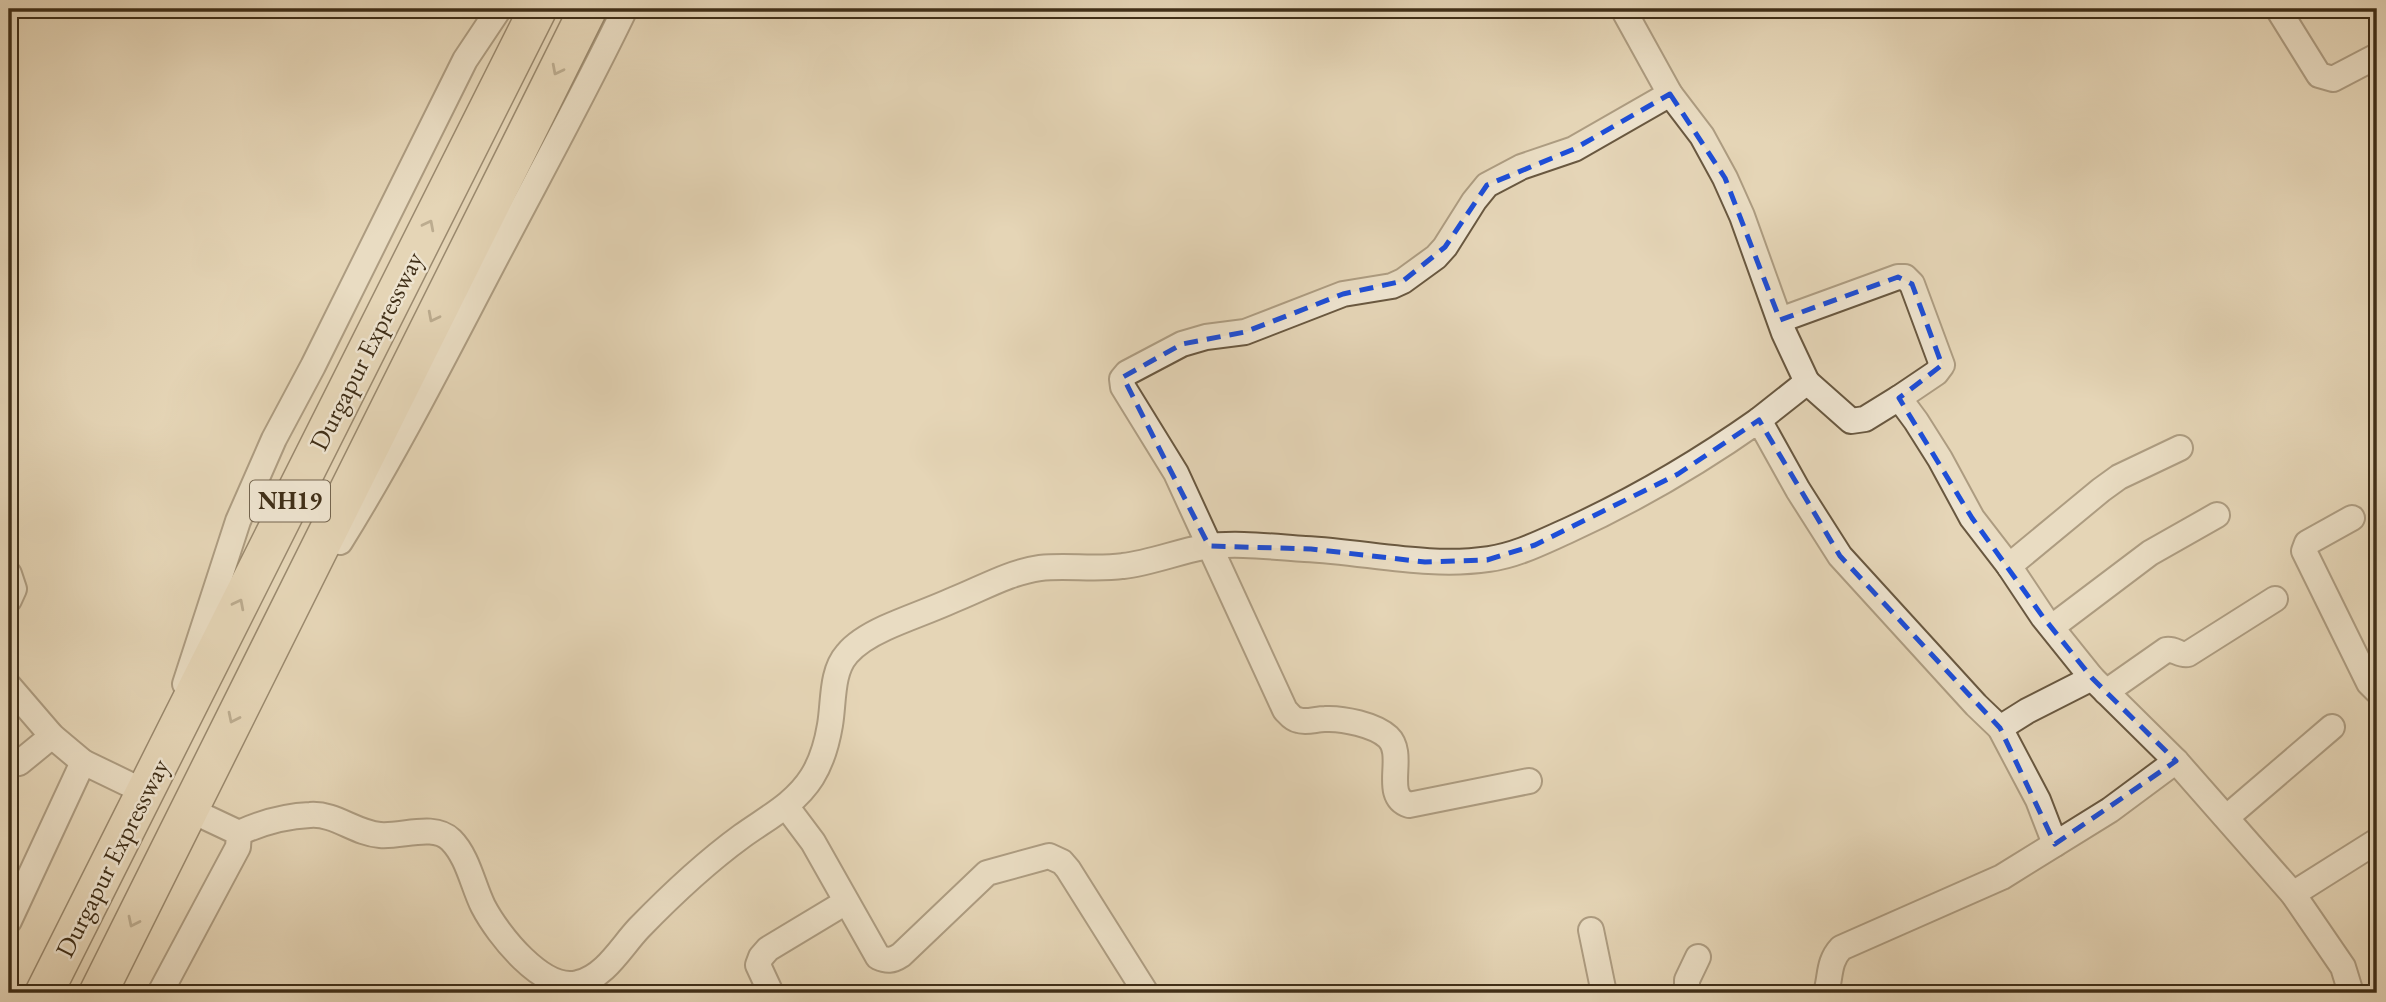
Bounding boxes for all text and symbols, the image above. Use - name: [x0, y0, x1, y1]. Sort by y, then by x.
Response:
- one-way arrow: [552, 63, 566, 75]
- one-way arrow: [420, 220, 434, 232]
- street label: Durgapur Expressway: [301, 245, 431, 456]
- one-way arrow: [428, 310, 442, 322]
- road number: NH19: [250, 480, 330, 522]
- one-way arrow: [230, 599, 244, 611]
- one-way arrow: [228, 711, 242, 723]
- street label: Durgapur Expressway: [47, 752, 177, 963]
- one-way arrow: [127, 915, 141, 927]

